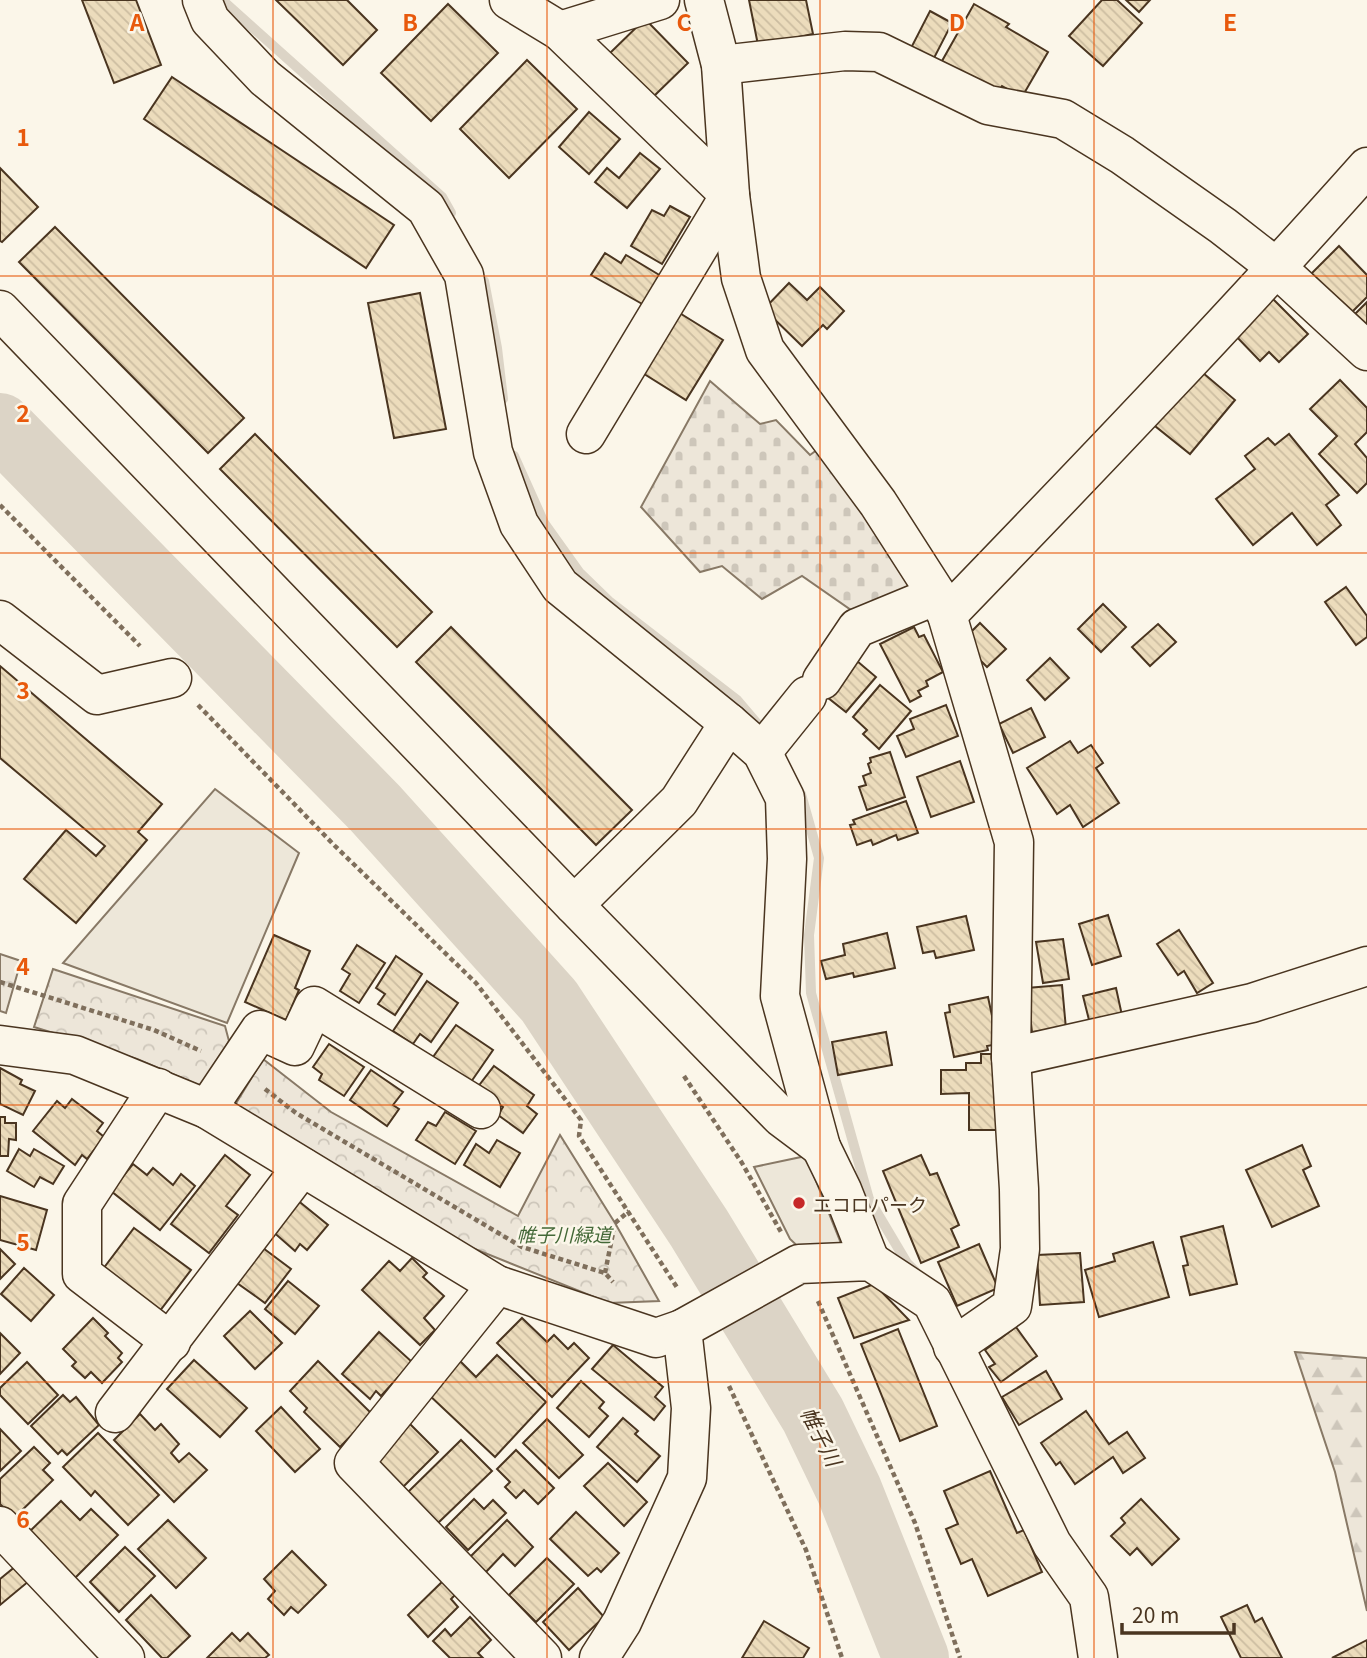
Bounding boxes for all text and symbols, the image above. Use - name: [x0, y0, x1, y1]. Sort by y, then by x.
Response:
- text: A: [129, 4, 145, 38]
- text: B: [402, 4, 418, 38]
- text: C: [676, 4, 692, 38]
- text: D: [949, 4, 965, 38]
- text: E: [1223, 4, 1237, 38]
- text: 1: [16, 119, 30, 153]
- text: 2: [16, 395, 30, 429]
- text: 3: [16, 672, 30, 706]
- text: 4: [16, 948, 30, 982]
- place label: エコロパーク: [813, 1190, 927, 1217]
- marker: エコロパーク: [791, 1195, 807, 1211]
- park label: 帷子川緑道: [516, 1220, 614, 1247]
- text: 5: [16, 1224, 30, 1258]
- water label: 帷子川: [794, 1401, 851, 1473]
- text: 6: [16, 1501, 30, 1535]
- scale bar: [1122, 1592, 1234, 1636]
- text: 20 m: [1132, 1599, 1179, 1629]

